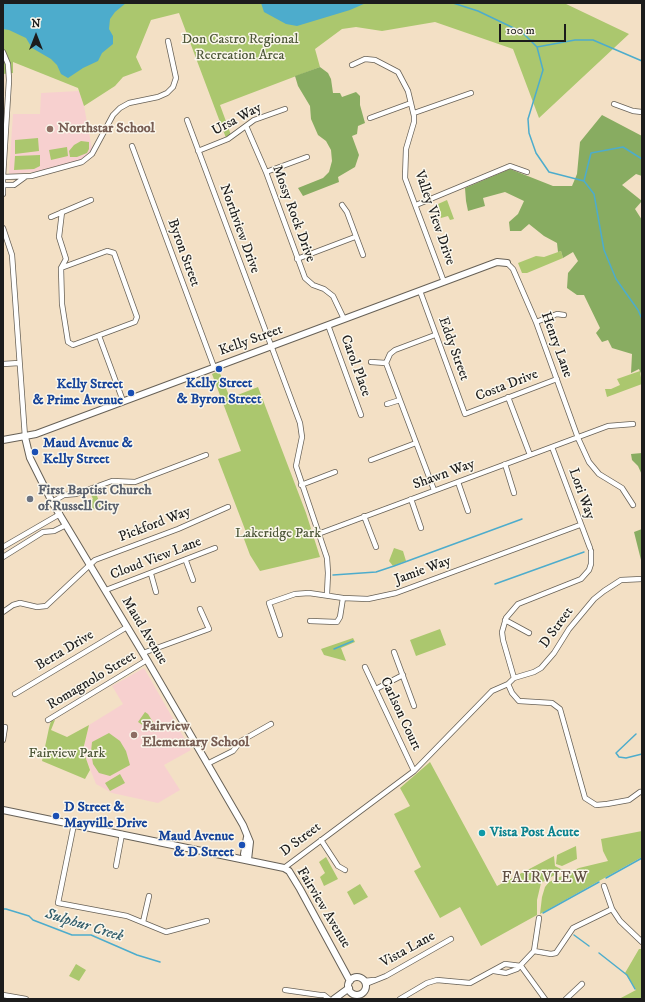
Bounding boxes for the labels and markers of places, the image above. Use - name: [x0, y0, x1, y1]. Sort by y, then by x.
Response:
- place label: Northstar School: [58, 121, 155, 137]
- marker: Northstar School: [45, 124, 55, 134]
- marker: Kelly Street & Byron Street: [214, 364, 224, 374]
- place label: Kelly Street & Byron Street: [177, 376, 261, 408]
- place label: Kelly Street & Prime Avenue: [33, 377, 123, 410]
- marker: Kelly Street & Prime Avenue: [126, 388, 136, 398]
- place label: Maud Avenue & Kelly Street: [43, 436, 133, 468]
- marker: Maud Avenue & Kelly Street: [30, 447, 40, 457]
- place label: First Baptist Church of Russell City: [38, 483, 152, 516]
- marker: First Baptist Church of Russell City: [25, 494, 35, 504]
- place label: Fairview Elementary School: [142, 719, 249, 752]
- marker: Fairview Elementary School: [129, 730, 139, 740]
- place label: D Street & Mayville Drive: [64, 800, 147, 832]
- marker: D Street & Mayville Drive: [51, 811, 61, 821]
- place label: Vista Post Acute: [490, 825, 579, 841]
- marker: Vista Post Acute: [477, 828, 487, 838]
- place label: Maud Avenue & D Street: [158, 829, 234, 862]
- marker: Maud Avenue & D Street: [237, 840, 247, 850]

